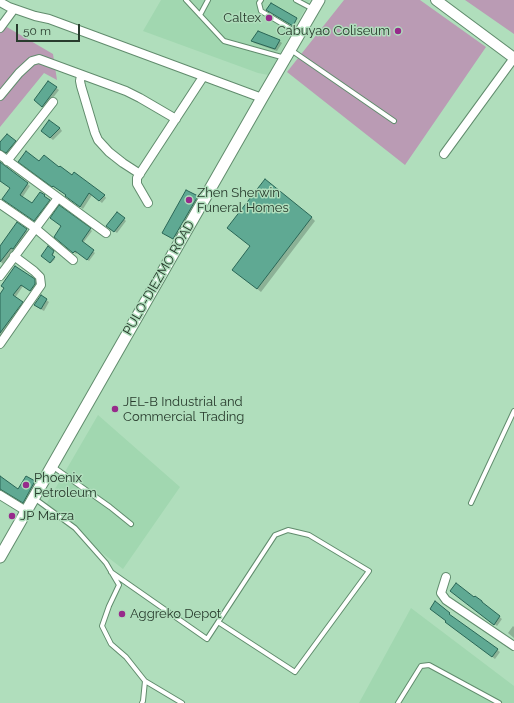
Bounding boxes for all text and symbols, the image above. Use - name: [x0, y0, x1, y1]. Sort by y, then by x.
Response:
- place label: Caltex: [223, 10, 261, 26]
- marker: Caltex: [264, 13, 274, 23]
- scale bar: [18, 16, 82, 42]
- place label: Cabuyao Coliseum: [277, 23, 390, 39]
- text: 50 m: [23, 24, 51, 38]
- marker: Cabuyao Coliseum: [393, 26, 403, 36]
- place label: Zhen Sherwin Funeral Homes: [197, 185, 289, 216]
- marker: Zhen Sherwin Funeral Homes: [184, 195, 194, 205]
- street label: PULO-DIEZMO ROAD: [120, 218, 198, 338]
- place label: JEL-B Industrial and Commercial Trading: [123, 394, 244, 425]
- marker: JEL-B Industrial and Commercial Trading: [110, 404, 120, 414]
- place label: Phoenix Petroleum: [34, 470, 97, 501]
- marker: Phoenix Petroleum: [21, 480, 31, 490]
- place label: JP Marza: [20, 508, 74, 524]
- marker: JP Marza: [7, 511, 17, 521]
- place label: Aggreko Depot: [130, 606, 221, 622]
- marker: Aggreko Depot: [117, 609, 127, 619]

